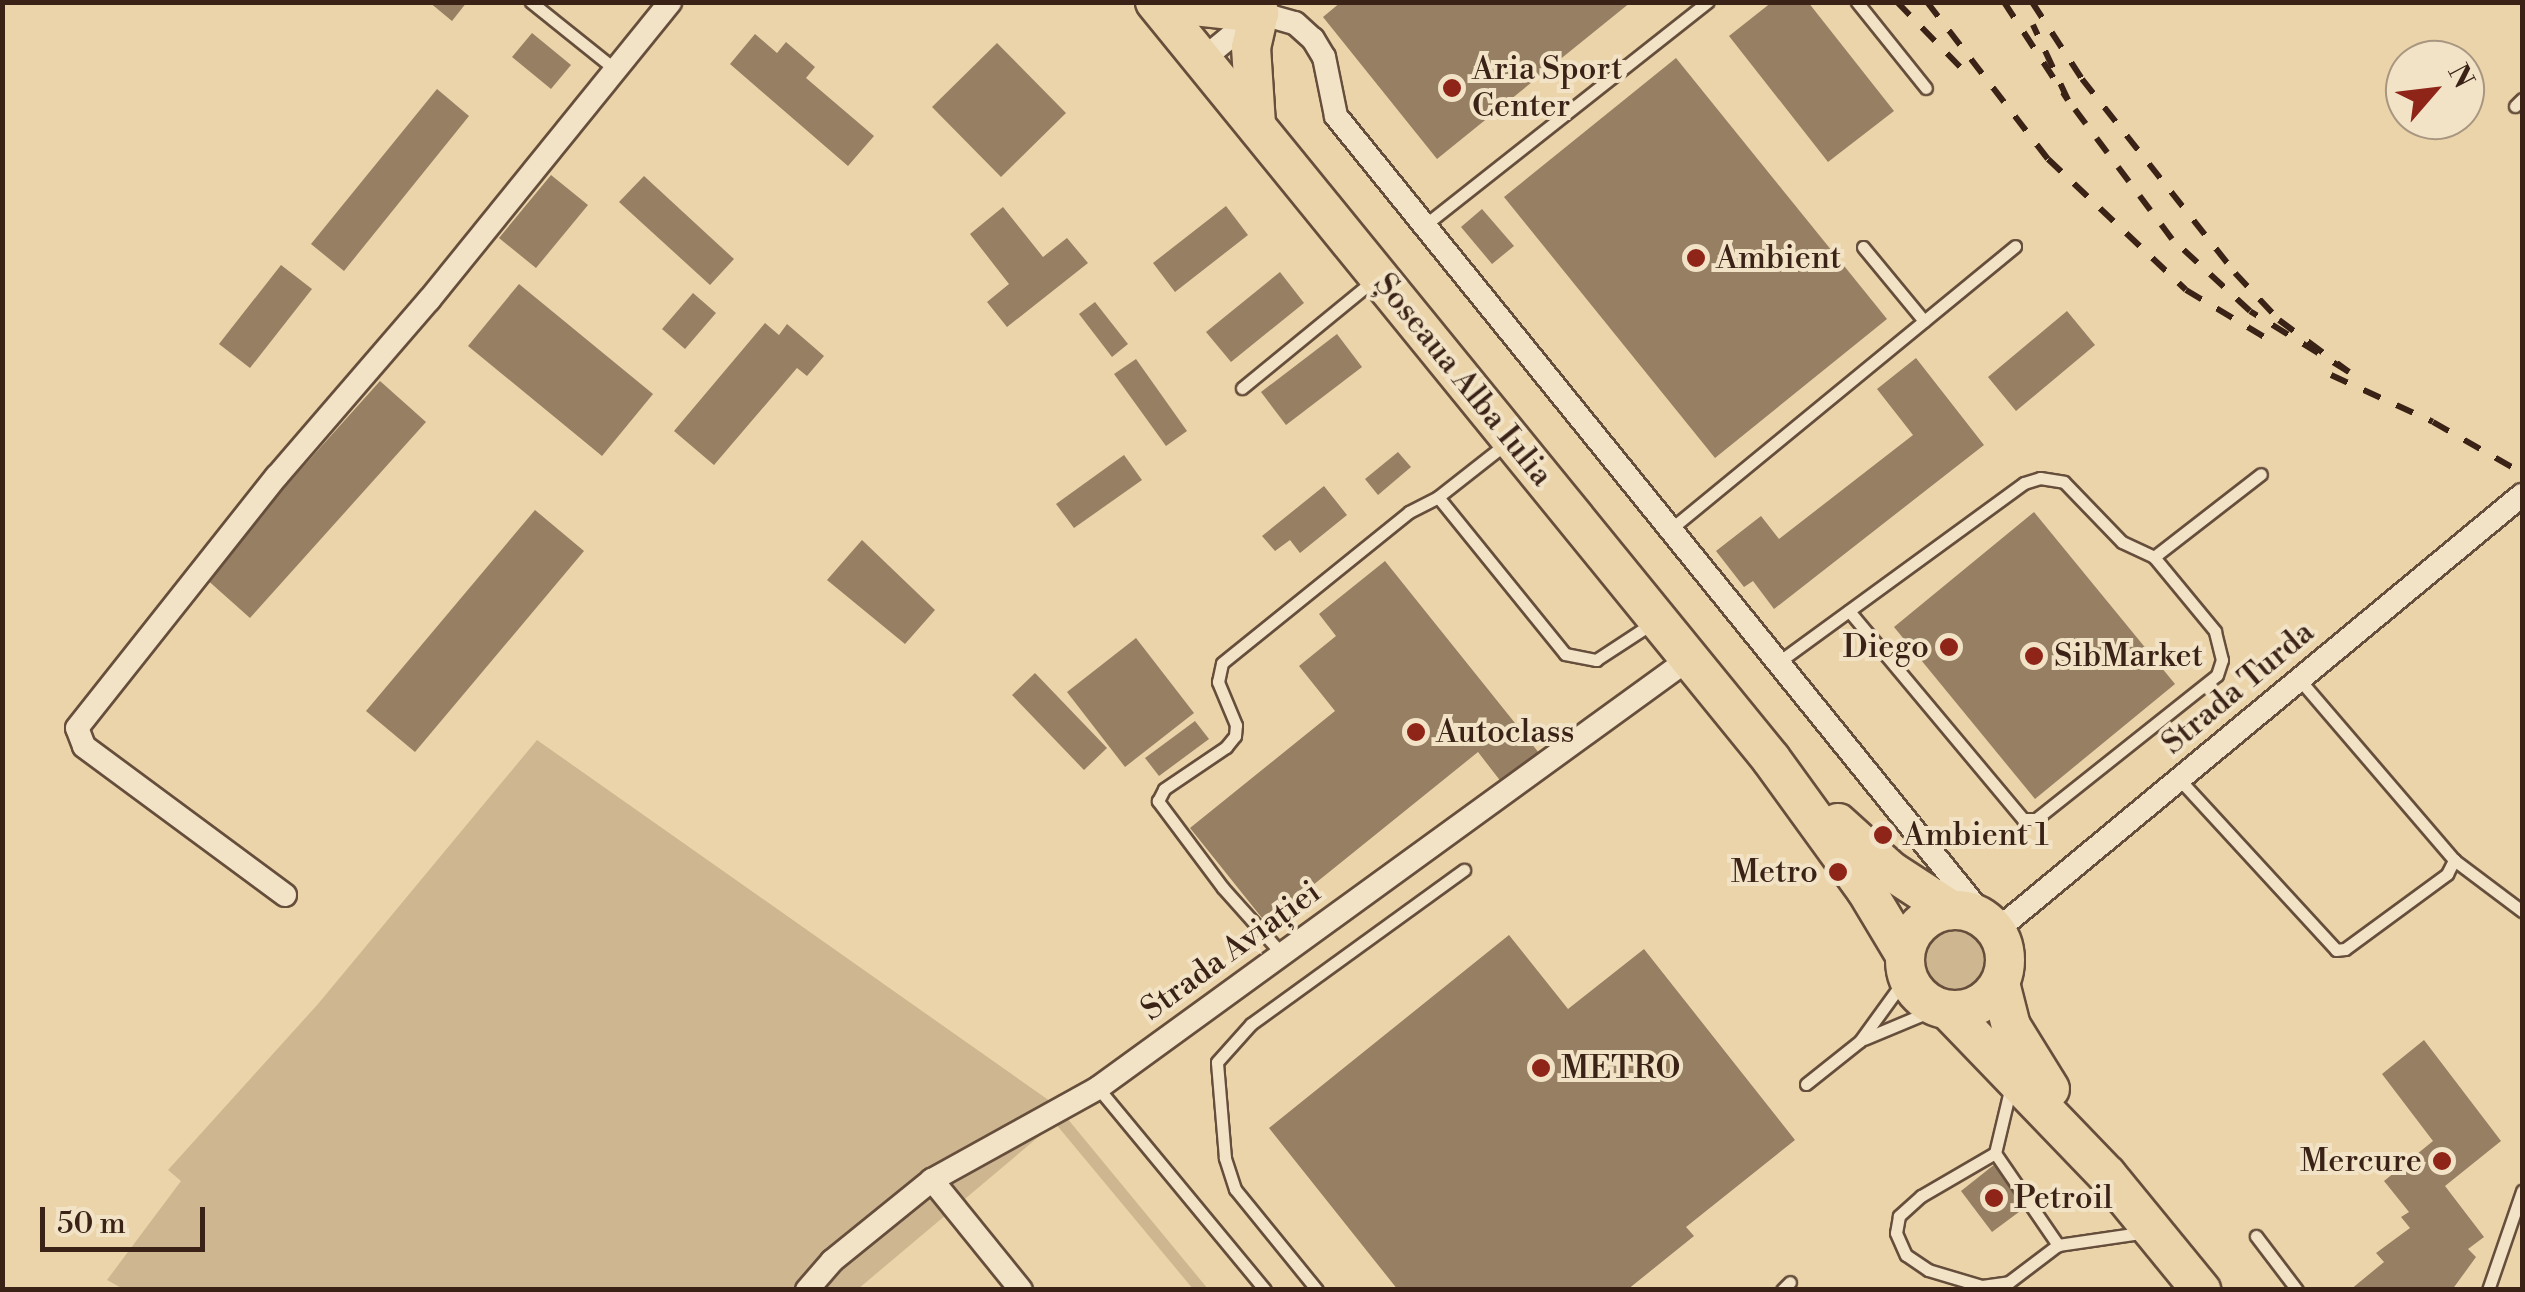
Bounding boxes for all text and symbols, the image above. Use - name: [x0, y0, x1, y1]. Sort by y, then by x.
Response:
- north arrow: [2385, 40, 2485, 140]
- place label: Aria Sport Center: [1472, 51, 1623, 126]
- text: N: [2440, 59, 2481, 95]
- marker: Aria Sport Center: [1441, 77, 1463, 99]
- place label: Ambient: [1716, 239, 1841, 277]
- marker: Ambient: [1685, 247, 1707, 269]
- street label: Șoseaua Alba Iulia: [1365, 266, 1561, 494]
- street label: Strada Turda: [2154, 613, 2322, 763]
- place label: Diego: [1843, 628, 1929, 666]
- marker: Diego: [1938, 636, 1960, 658]
- place label: SibMarket: [2054, 637, 2203, 675]
- marker: SibMarket: [2023, 645, 2045, 667]
- place label: Autoclass: [1436, 713, 1574, 751]
- marker: Autoclass: [1405, 721, 1427, 743]
- place label: Ambient 1: [1903, 816, 2049, 854]
- marker: Ambient 1: [1872, 824, 1894, 846]
- place label: Metro: [1731, 853, 1818, 891]
- marker: Metro: [1827, 861, 1849, 883]
- street label: Strada Aviației: [1134, 873, 1328, 1029]
- place label: METRO: [1561, 1049, 1680, 1087]
- marker: METRO: [1530, 1057, 1552, 1079]
- place label: Mercure: [2300, 1142, 2422, 1180]
- marker: Mercure: [2431, 1150, 2453, 1172]
- place label: Petroil: [2014, 1179, 2113, 1217]
- scale bar: [45, 1187, 210, 1249]
- marker: Petroil: [1983, 1187, 2005, 1209]
- text: 50 m: [57, 1205, 126, 1243]

